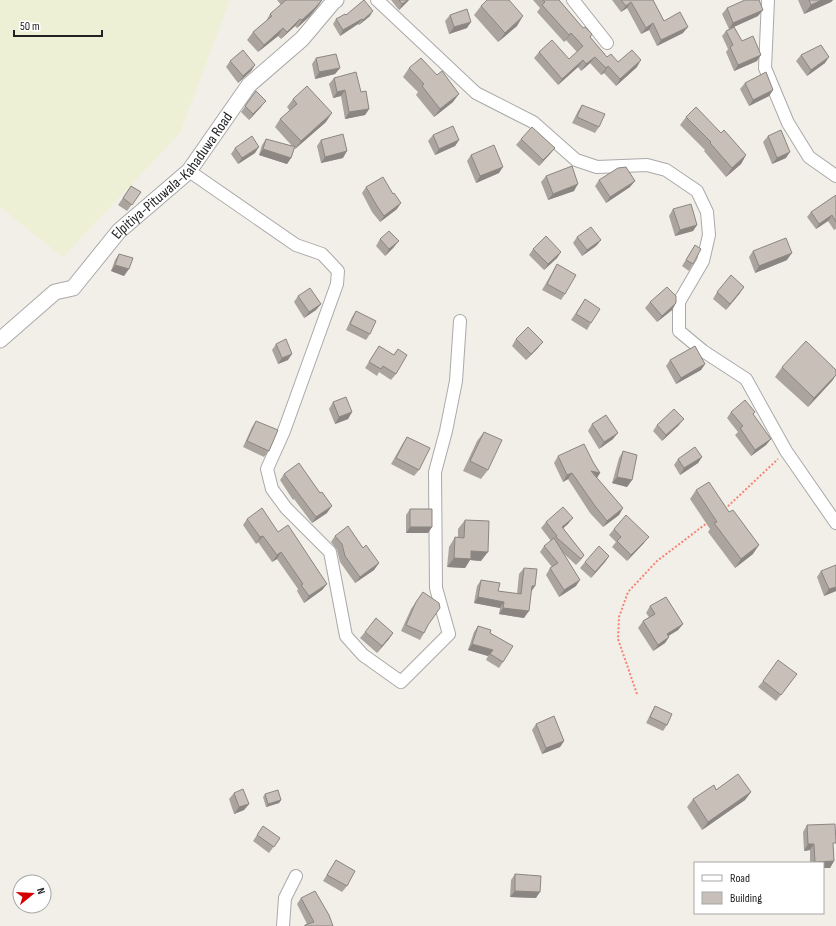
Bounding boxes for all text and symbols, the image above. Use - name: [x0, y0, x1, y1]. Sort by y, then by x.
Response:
- scale bar: [14, 12, 102, 38]
- text: 50 m: [20, 19, 40, 34]
- street label: Elpitiya-Pituwala-Kahaduwa Road: [107, 108, 237, 243]
- legend: [694, 862, 824, 914]
- text: Road: [730, 871, 750, 886]
- north arrow: [12, 874, 52, 914]
- text: N: [34, 886, 48, 896]
- text: Building: [730, 891, 762, 906]

